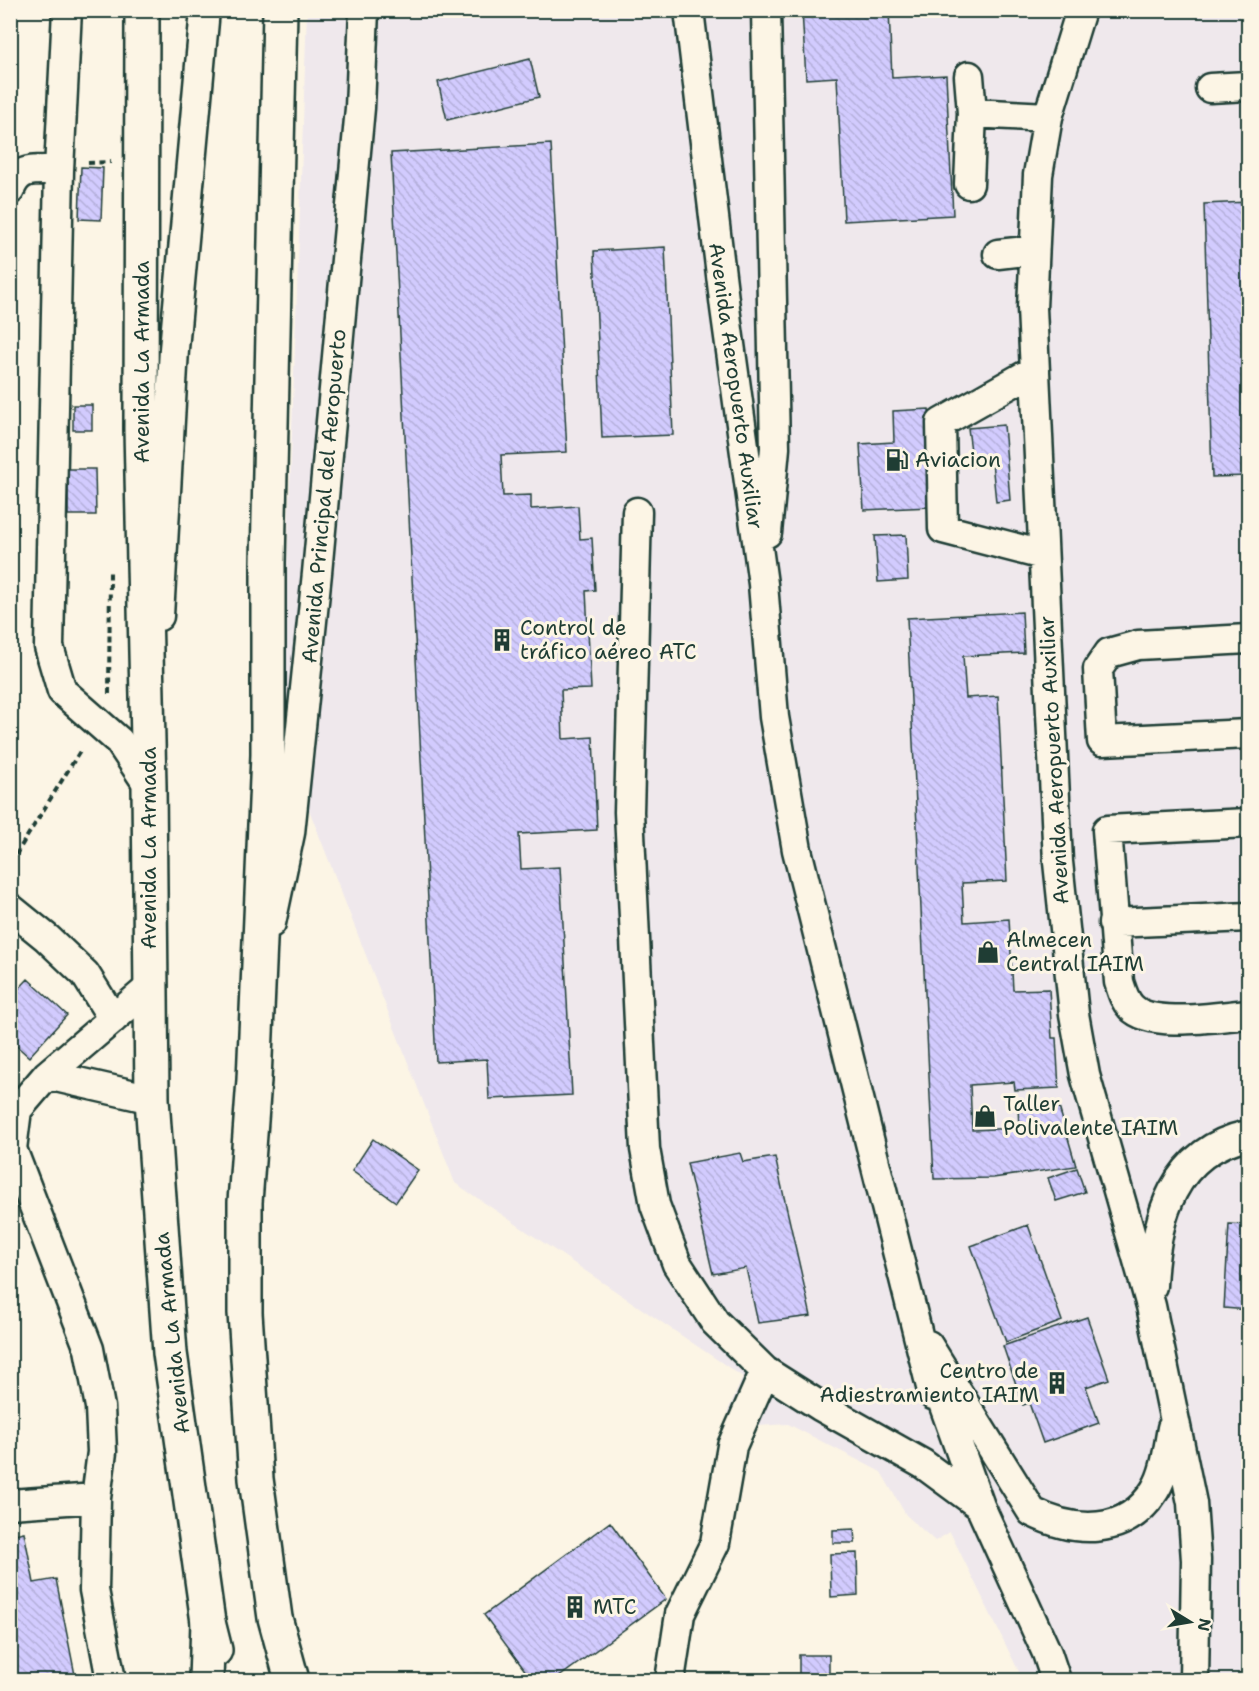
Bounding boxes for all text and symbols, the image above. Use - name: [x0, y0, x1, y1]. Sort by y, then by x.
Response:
- street label: Avenida Aeropuerto Auxiliar: [702, 241, 770, 531]
- street label: Avenida La Armada: [128, 261, 156, 463]
- street label: Avenida Principal del Aeropuerto: [295, 328, 353, 664]
- place label: Aviacion: [915, 446, 1001, 474]
- fuel station icon: Aviacion: [884, 447, 910, 473]
- place label: Control de tráfico aéreo ATC: [520, 614, 697, 666]
- street label: Avenida Aeropuerto Auxiliar: [1032, 615, 1076, 905]
- building icon: Control de tráfico aéreo ATC: [489, 627, 515, 653]
- street label: Avenida La Armada: [135, 747, 163, 949]
- place label: Almecen Central IAIM: [1006, 926, 1144, 978]
- shop icon: Almecen Central IAIM: [975, 939, 1001, 965]
- place label: Taller Polivalente IAIM: [1003, 1090, 1178, 1142]
- shop icon: Taller Polivalente IAIM: [972, 1103, 998, 1129]
- street label: Avenida La Armada: [147, 1231, 197, 1435]
- place label: Centro de Adiestramiento IAIM: [819, 1357, 1039, 1409]
- building icon: Centro de Adiestramiento IAIM: [1044, 1370, 1070, 1396]
- north arrow: [1160, 1592, 1220, 1652]
- place label: MTC: [593, 1593, 637, 1621]
- building icon: MTC: [562, 1594, 588, 1620]
- text: N: [1193, 1617, 1216, 1633]

